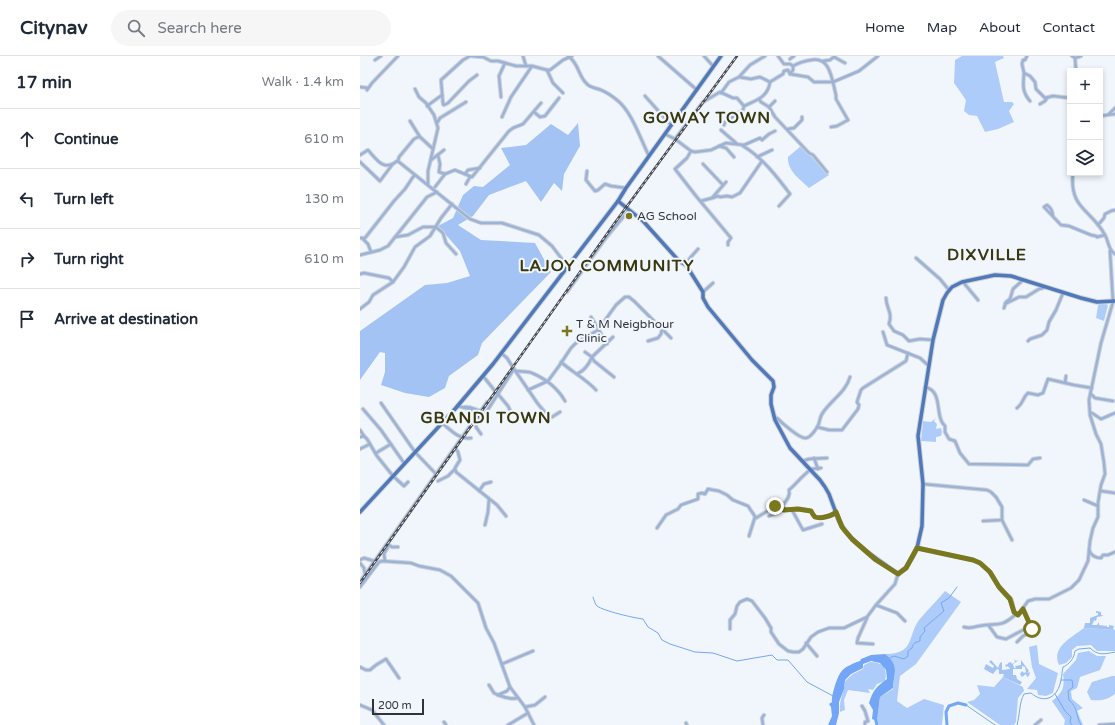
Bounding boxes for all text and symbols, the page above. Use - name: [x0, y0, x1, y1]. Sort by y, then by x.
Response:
- search box: [111, 10, 391, 46]
- text: Citynav: [20, 17, 87, 39]
- icon: search: [125, 17, 147, 39]
- text: Search here: [157, 19, 242, 37]
- text: Home: [865, 19, 905, 36]
- text: Map: [927, 19, 957, 36]
- text: About: [979, 19, 1021, 36]
- text: Contact: [1043, 19, 1095, 36]
- map controls: [1067, 68, 1103, 176]
- button: +: [1067, 68, 1103, 104]
- text: 17 min: [16, 72, 72, 93]
- text: Walk · 1.4 km: [262, 74, 344, 90]
- button: −: [1067, 104, 1103, 140]
- district label: GOWAY TOWN: [643, 108, 771, 128]
- icon: ahead: [16, 128, 38, 150]
- text: Continue: [54, 130, 118, 148]
- text: 610 m: [304, 131, 344, 147]
- button: layers: [1067, 140, 1103, 176]
- icon: left: [16, 188, 38, 210]
- text: Turn left: [54, 190, 114, 208]
- text: 130 m: [304, 191, 344, 207]
- place label: AG School: [637, 209, 697, 223]
- marker: AG School: [624, 211, 634, 221]
- district label: DIXVILLE: [947, 245, 1027, 265]
- icon: right: [16, 248, 38, 270]
- text: Turn right: [54, 250, 124, 268]
- text: 610 m: [304, 251, 344, 267]
- district label: LAJOY COMMUNITY: [519, 256, 695, 276]
- icon: arrive: [16, 308, 38, 330]
- text: Arrive at destination: [54, 310, 198, 328]
- place label: T & M Neigbhour Clinic: [576, 317, 674, 345]
- marker: T & M Neigbhour Clinic: [561, 325, 573, 337]
- district label: GBANDI TOWN: [420, 408, 552, 428]
- route end: [766, 497, 784, 515]
- route start: [1023, 620, 1041, 638]
- scale bar: [372, 697, 424, 716]
- text: 200 m: [378, 699, 412, 712]

